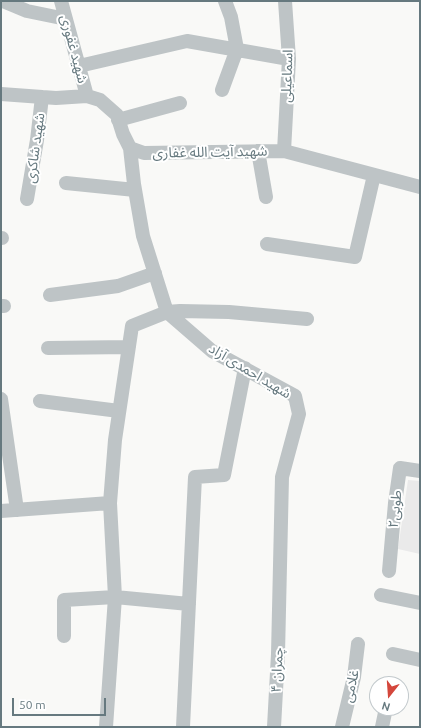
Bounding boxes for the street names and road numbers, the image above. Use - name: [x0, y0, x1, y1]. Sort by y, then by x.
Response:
- street label: شهید غفوری: [57, 13, 91, 85]
- street label: اسماعیلی: [278, 49, 296, 103]
- street label: شهید شاکری: [22, 112, 48, 184]
- street label: شهید آیت الله غفاری: [152, 143, 268, 161]
- street label: شهید احمدی آزاد: [206, 340, 294, 402]
- street label: طوبی۲: [385, 489, 405, 529]
- street label: چمران ۴: [267, 647, 287, 693]
- street label: غلامی: [339, 668, 363, 704]

